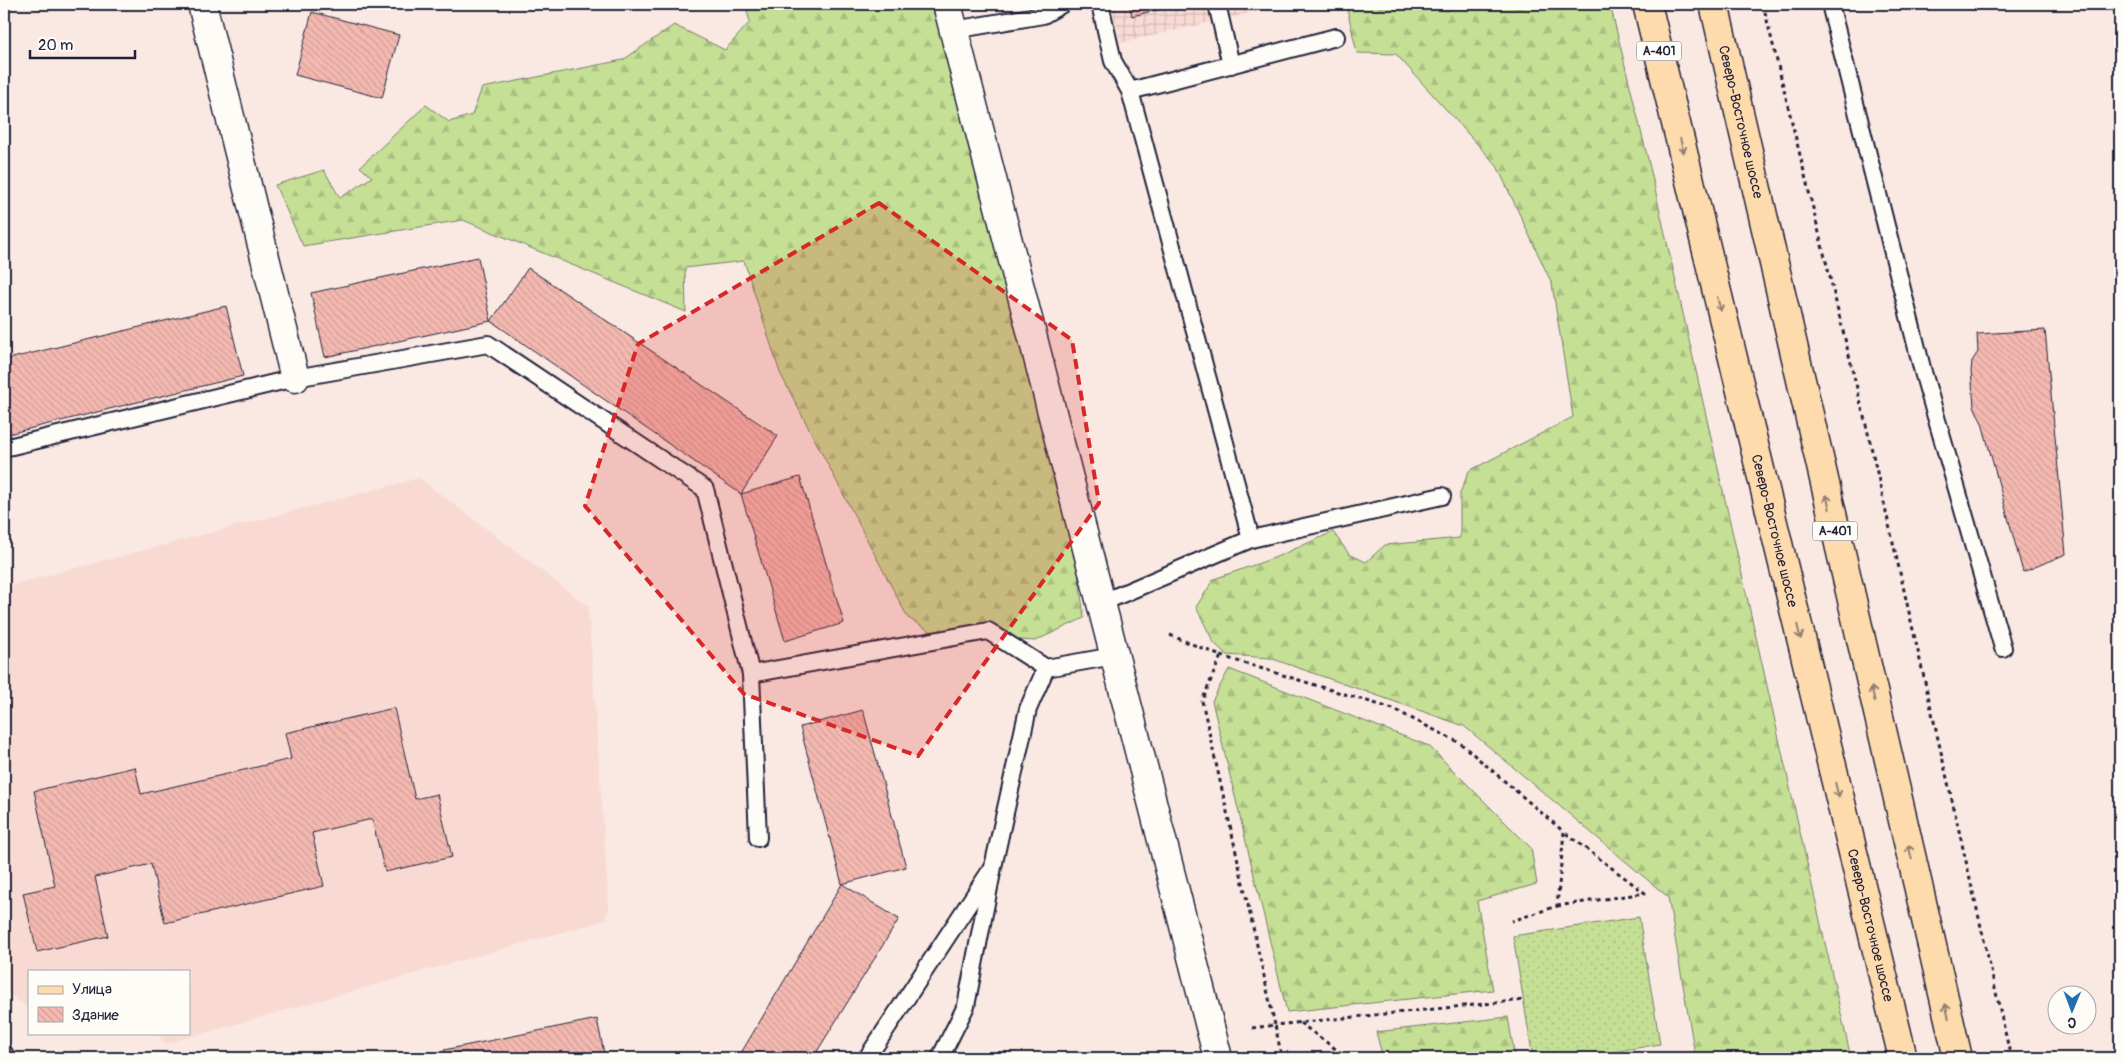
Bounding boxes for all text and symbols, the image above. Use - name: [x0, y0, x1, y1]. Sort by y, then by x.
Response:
- scale bar: [30, 28, 135, 60]
- text: 20 m: [38, 36, 73, 55]
- road number: А-401: [1636, 41, 1682, 60]
- street label: Северо-Восточное шоссе: [1715, 44, 1767, 200]
- one-way arrow: [1678, 138, 1687, 154]
- one-way arrow: [1715, 296, 1724, 312]
- street label: Северо-Восточное шоссе: [1748, 453, 1802, 609]
- one-way arrow: [1823, 494, 1832, 510]
- road number: А-401: [1812, 522, 1858, 540]
- one-way arrow: [1795, 624, 1804, 640]
- one-way arrow: [1868, 687, 1877, 703]
- one-way arrow: [1833, 782, 1842, 798]
- one-way arrow: [1905, 845, 1914, 861]
- street label: Северо-Восточное шоссе: [1844, 847, 1897, 1003]
- legend: [28, 970, 190, 1034]
- text: Улица: [72, 980, 112, 999]
- north arrow: [2046, 984, 2096, 1034]
- one-way arrow: [1942, 1003, 1951, 1019]
- text: Здание: [72, 1006, 119, 1025]
- text: С: [2067, 1014, 2076, 1031]

